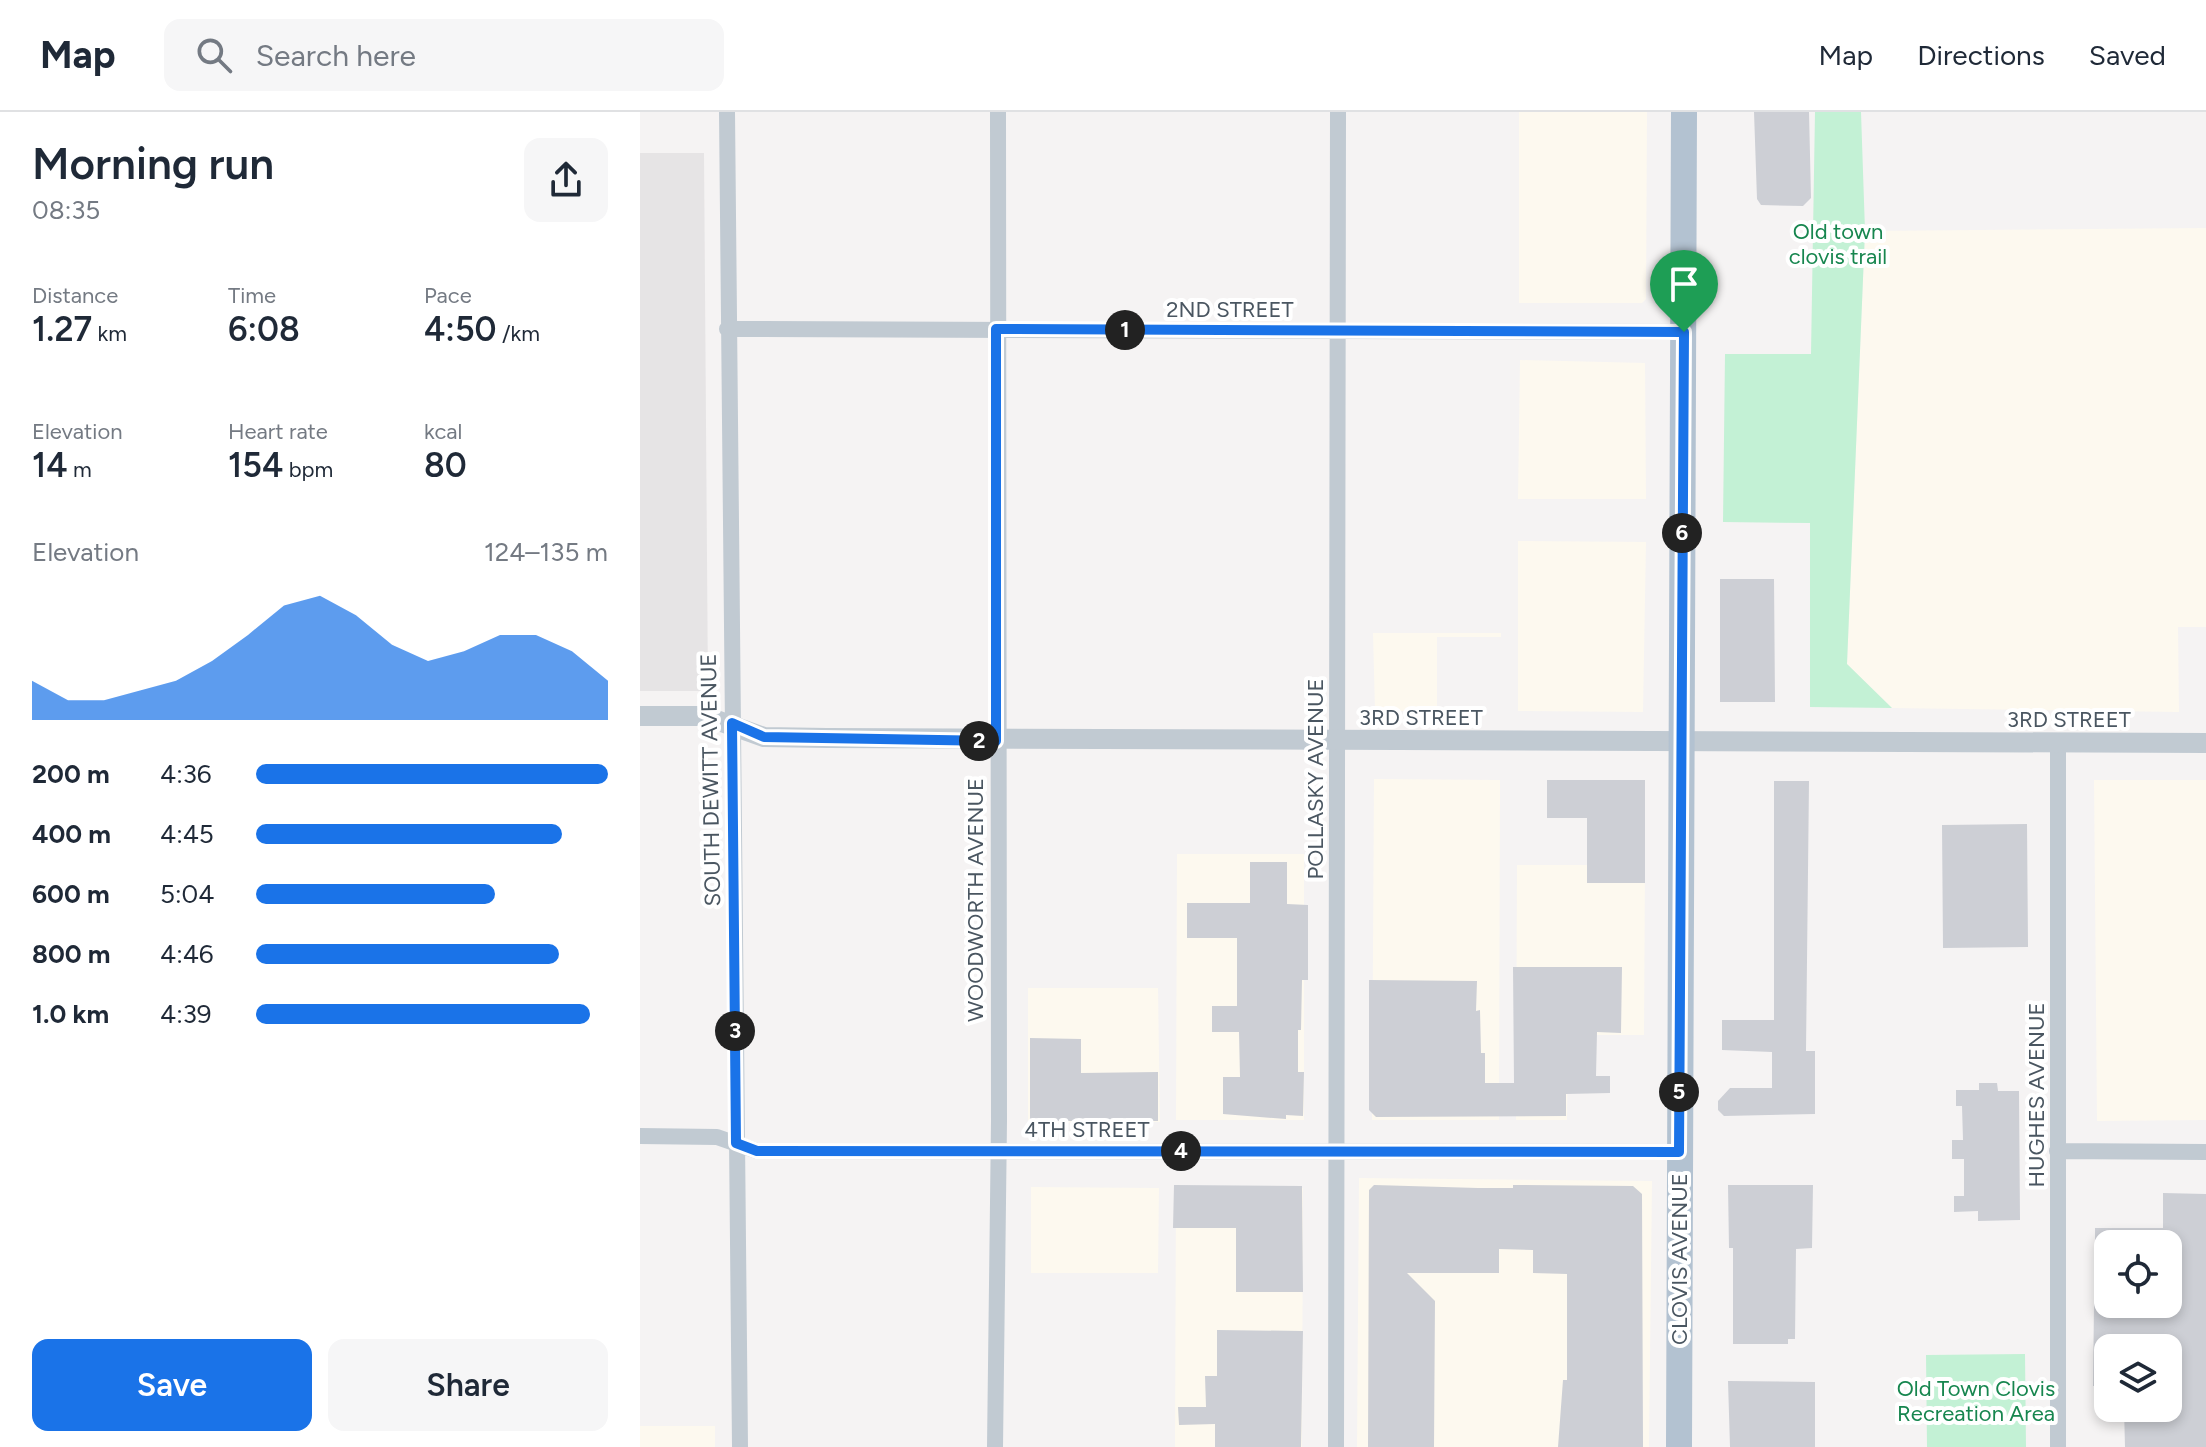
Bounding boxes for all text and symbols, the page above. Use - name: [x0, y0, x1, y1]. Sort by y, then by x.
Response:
- search box: [164, 19, 724, 91]
- text: Map: [40, 32, 116, 78]
- icon: search: [192, 33, 236, 77]
- text: Search here: [256, 37, 416, 74]
- text: Map: [1819, 38, 1873, 72]
- text: Directions: [1917, 38, 2045, 72]
- text: Saved: [2089, 38, 2166, 72]
- text: Morning run: [32, 137, 274, 190]
- button: share: [524, 138, 608, 222]
- text: 08:35: [32, 194, 100, 226]
- park label: Old town clovis trail: [1789, 218, 1887, 270]
- pin: [1650, 250, 1718, 332]
- icon: arrive: [1662, 262, 1706, 306]
- text: Distance: [32, 282, 118, 309]
- text: Time: [228, 282, 276, 309]
- text: Pace: [424, 282, 472, 309]
- street label: 2ND STREET: [1166, 296, 1294, 323]
- text: 1.27: [32, 309, 92, 350]
- text: 6:08: [228, 309, 300, 350]
- text: 4:50: [424, 309, 497, 350]
- pin: 1: [1105, 310, 1145, 350]
- text: 1: [1120, 316, 1130, 343]
- text: km: [92, 320, 127, 347]
- text: /km: [497, 320, 540, 347]
- text: Elevation: [32, 418, 122, 445]
- text: Heart rate: [228, 418, 328, 445]
- text: kcal: [424, 418, 462, 445]
- text: 14: [32, 445, 68, 486]
- text: 154: [228, 445, 283, 486]
- text: 80: [424, 445, 467, 486]
- text: m: [68, 456, 92, 483]
- text: bpm: [283, 456, 333, 483]
- pin: 6: [1662, 513, 1702, 553]
- text: 6: [1676, 519, 1688, 546]
- text: Elevation: [32, 536, 139, 568]
- text: 124–135 m: [484, 536, 608, 568]
- street label: SOUTH DEWITT AVENUE: [695, 653, 726, 907]
- street label: POLLASKY AVENUE: [1302, 678, 1329, 880]
- street label: 3RD STREET: [1359, 704, 1483, 731]
- street label: 3RD STREET: [2007, 706, 2131, 733]
- pin: 2: [959, 721, 999, 761]
- text: 2: [973, 727, 985, 754]
- text: 200 m: [32, 758, 110, 790]
- text: 4:36: [160, 758, 212, 790]
- street label: WOODWORTH AVENUE: [962, 778, 989, 1022]
- text: 400 m: [32, 818, 111, 850]
- text: 4:45: [160, 818, 214, 850]
- text: 600 m: [32, 878, 110, 910]
- text: 5:04: [160, 878, 214, 910]
- text: 800 m: [32, 938, 110, 970]
- text: 4:46: [160, 938, 214, 970]
- text: 1.0 km: [32, 998, 109, 1030]
- text: 4:39: [160, 998, 212, 1030]
- street label: HUGHES AVENUE: [2023, 1002, 2050, 1188]
- pin: 3: [715, 1011, 755, 1051]
- text: 3: [729, 1017, 741, 1044]
- pin: 5: [1659, 1072, 1699, 1112]
- text: 5: [1673, 1078, 1685, 1105]
- street label: 4TH STREET: [1024, 1116, 1150, 1143]
- pin: 4: [1161, 1131, 1201, 1171]
- text: 4: [1174, 1137, 1188, 1164]
- street label: CLOVIS AVENUE: [1666, 1173, 1693, 1345]
- map controls: [2094, 1230, 2182, 1422]
- button: locate: [2094, 1230, 2182, 1318]
- button: layers: [2094, 1334, 2182, 1422]
- button: Save: [32, 1339, 312, 1431]
- button: Share: [328, 1339, 608, 1431]
- park label: Old Town Clovis Recreation Area: [1897, 1375, 2055, 1427]

